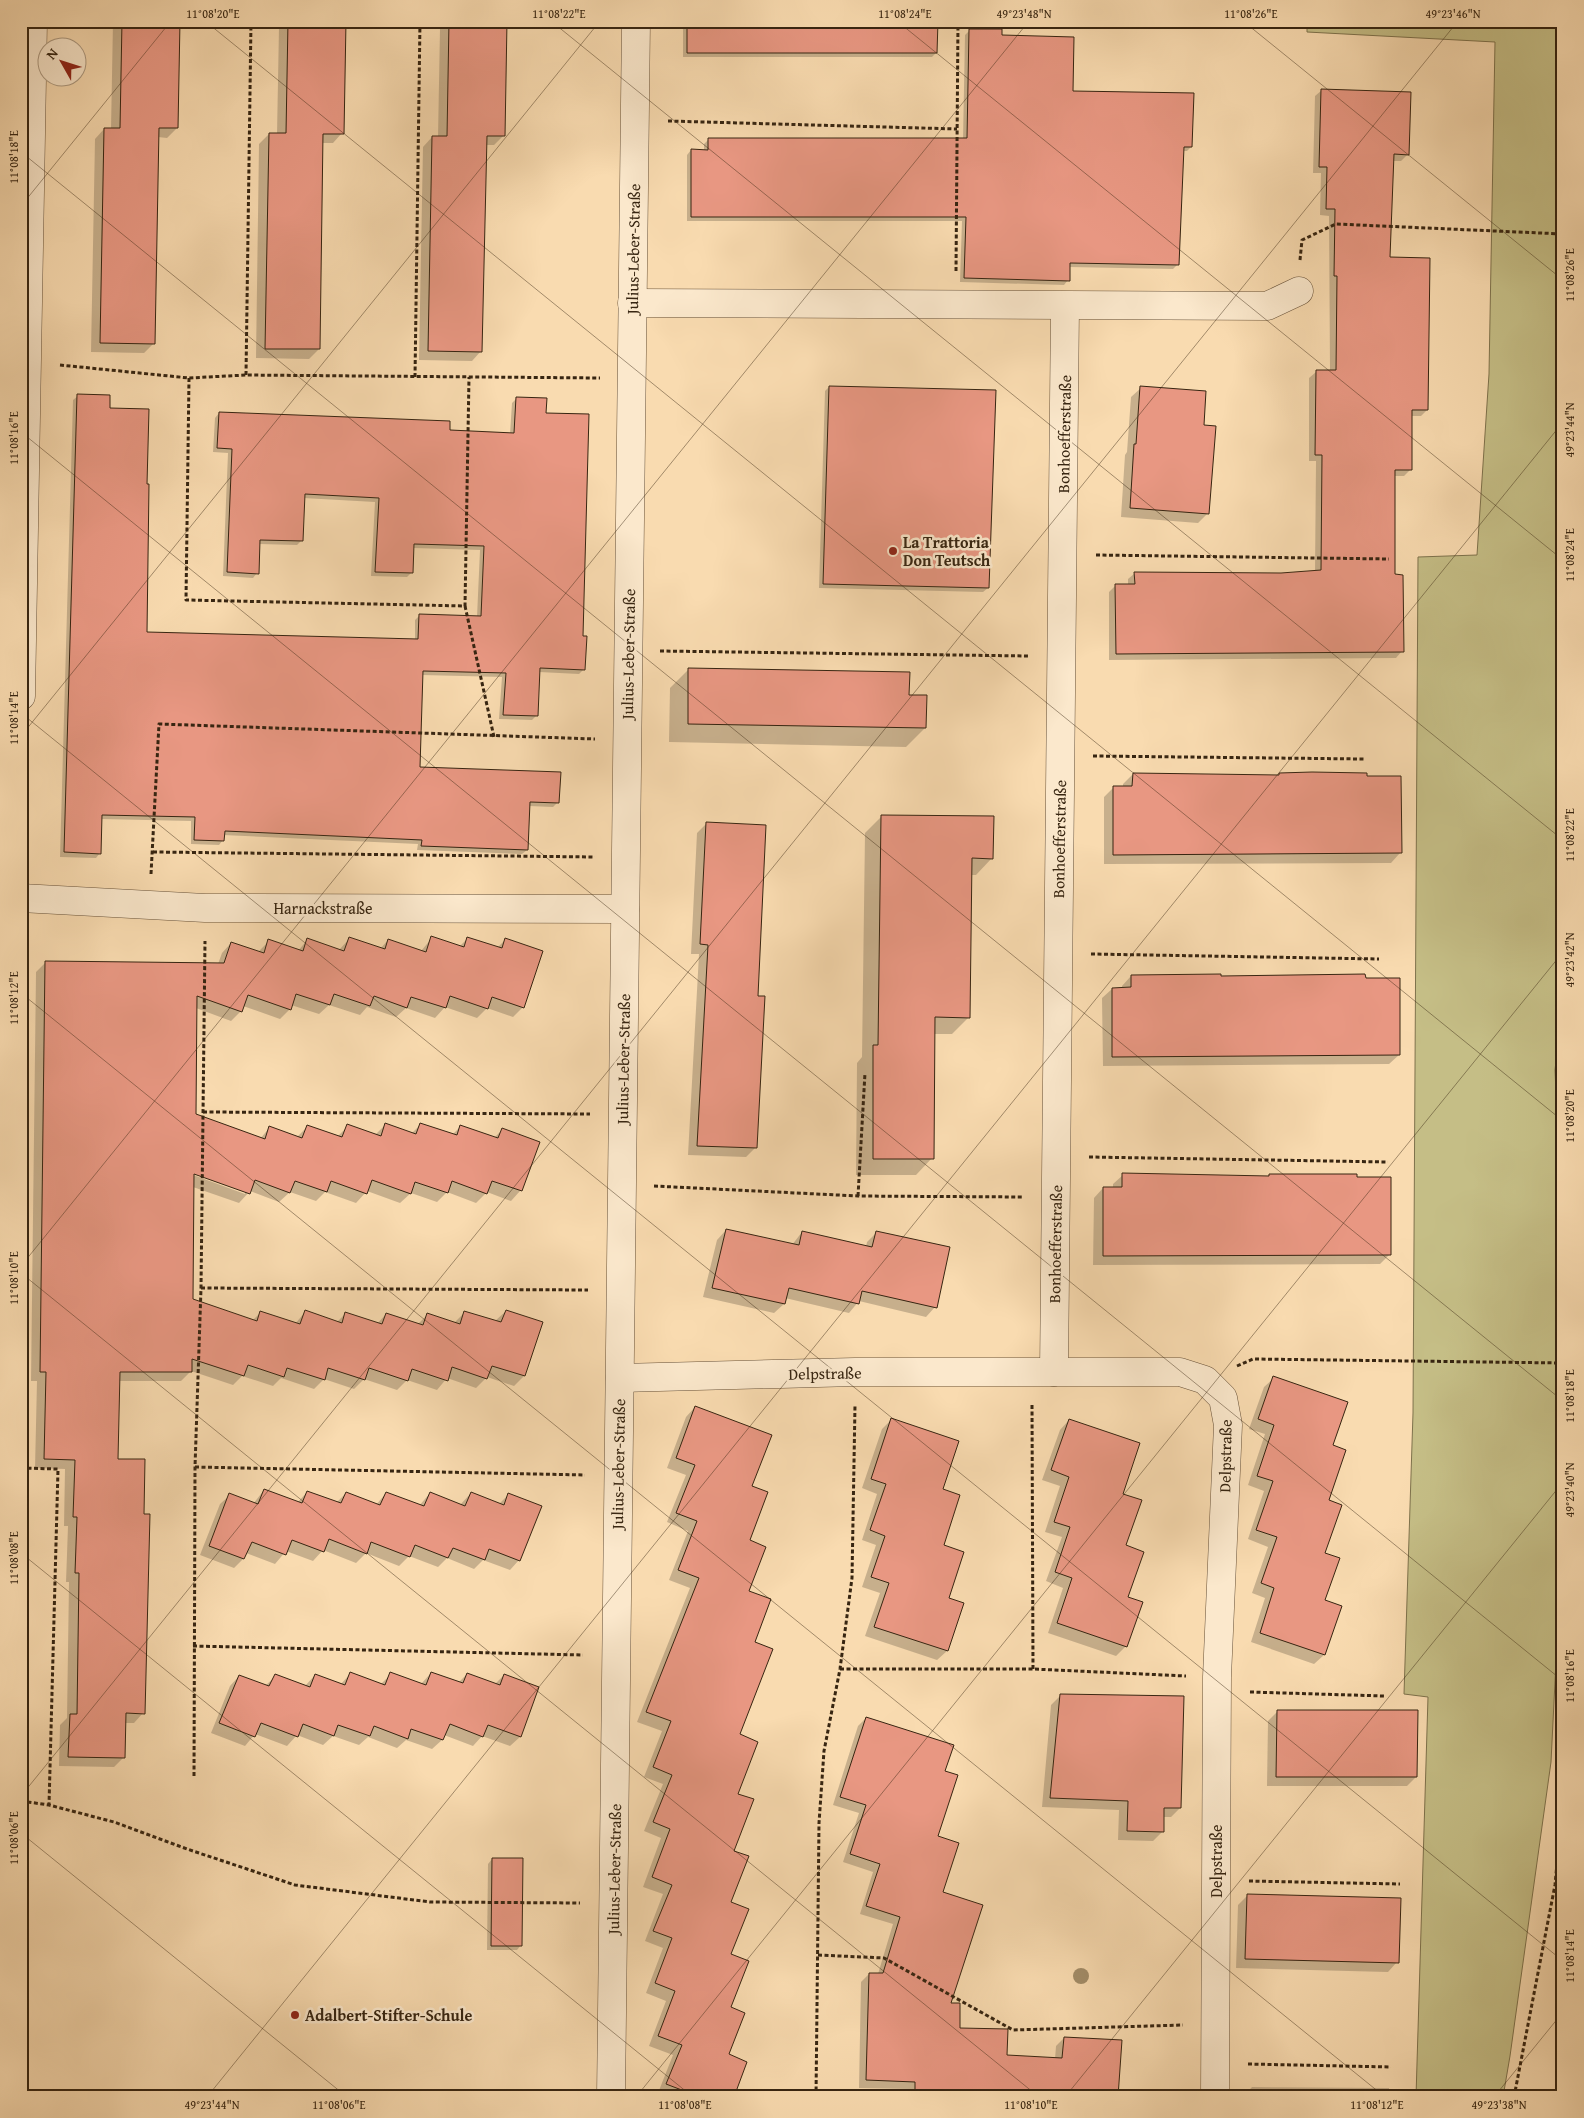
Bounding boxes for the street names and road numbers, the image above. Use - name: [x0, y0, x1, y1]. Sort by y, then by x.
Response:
- street label: Julius-Leber-Straße: [620, 183, 646, 317]
- street label: Bonhoefferstraße: [1051, 375, 1077, 493]
- street label: Julius-Leber-Straße: [615, 588, 641, 722]
- street label: Bonhoefferstraße: [1046, 780, 1072, 898]
- street label: Harnackstraße: [273, 896, 373, 920]
- street label: Julius-Leber-Straße: [610, 993, 636, 1127]
- street label: Bonhoefferstraße: [1042, 1185, 1068, 1303]
- street label: Delpstraße: [788, 1360, 862, 1386]
- street label: Julius-Leber-Straße: [605, 1398, 631, 1532]
- street label: Delpstraße: [1212, 1419, 1238, 1493]
- street label: Julius-Leber-Straße: [601, 1803, 627, 1937]
- street label: Delpstraße: [1204, 1824, 1228, 1898]

